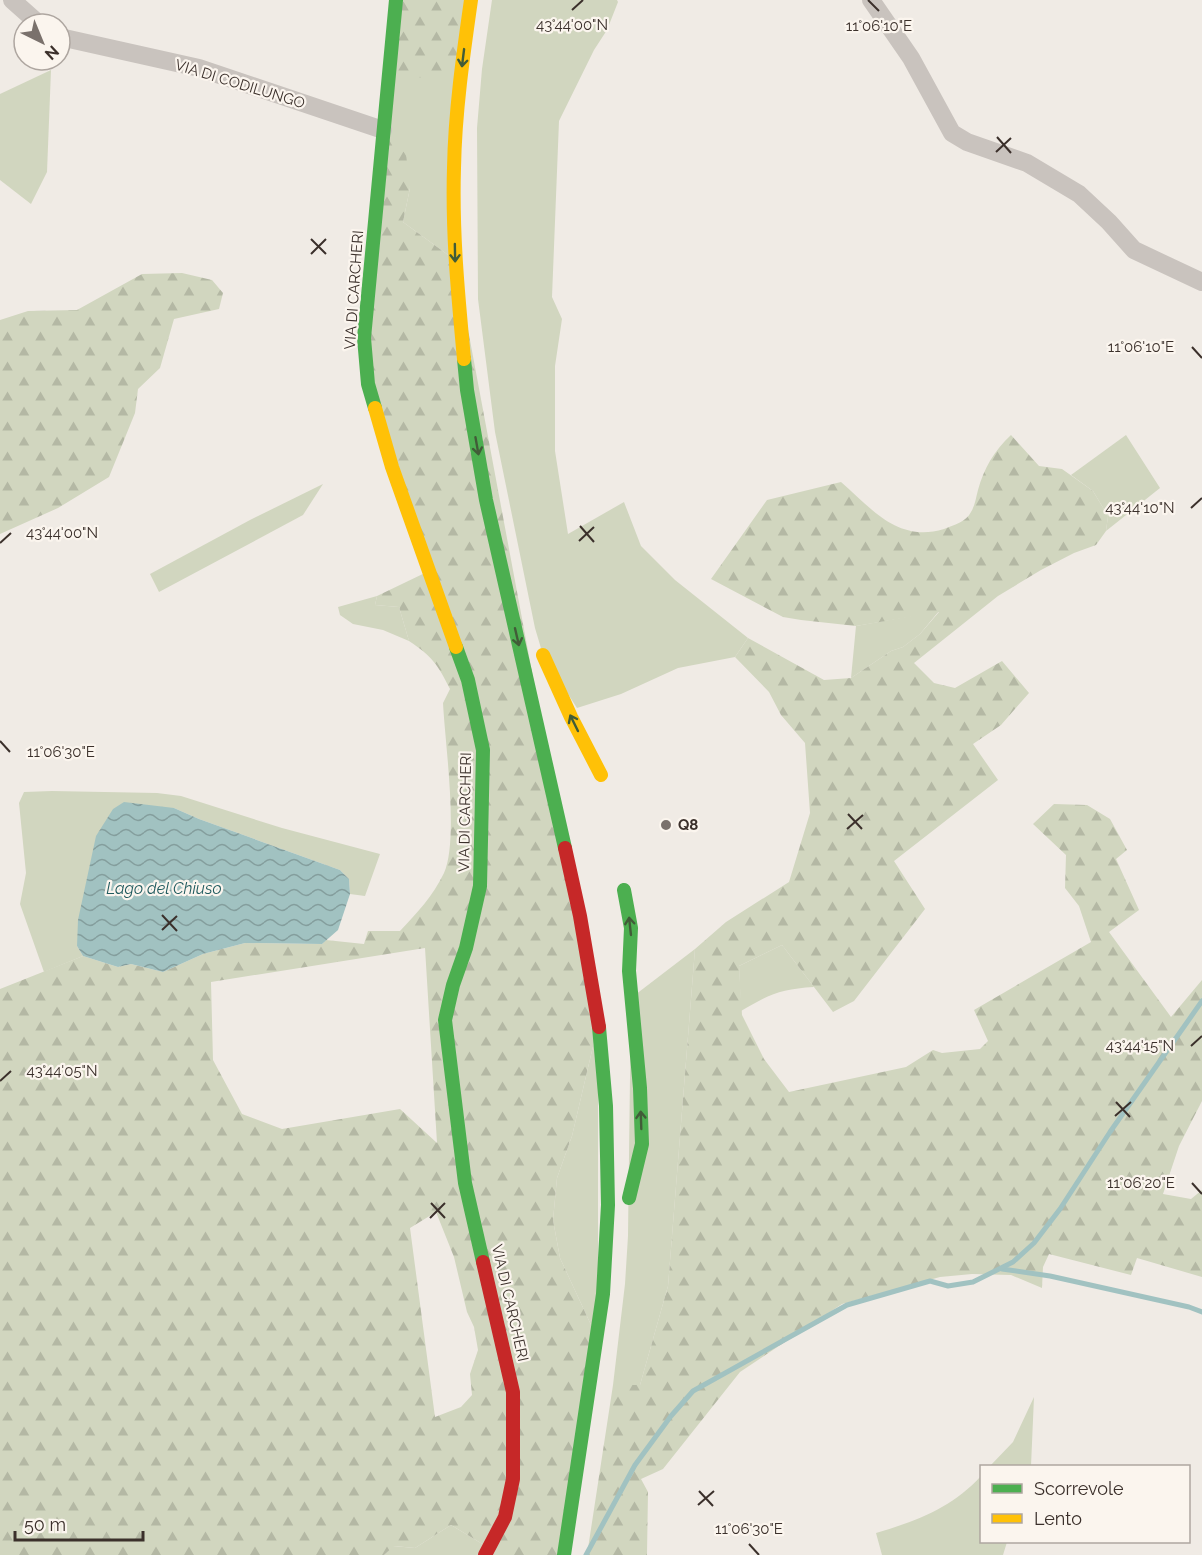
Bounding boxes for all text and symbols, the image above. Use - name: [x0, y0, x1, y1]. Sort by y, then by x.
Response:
- north arrow: [12, 12, 72, 72]
- text: 43°44'00"N: [536, 16, 608, 34]
- text: 11°06'10"E: [846, 17, 912, 35]
- text: N: [41, 41, 63, 64]
- one-way arrow: [457, 47, 468, 67]
- street label: VIA DI CODILUNGO: [173, 56, 307, 112]
- street label: VIA DI CARCHERI: [341, 230, 367, 350]
- one-way arrow: [449, 242, 461, 262]
- text: 11°06'10"E: [1108, 338, 1174, 356]
- one-way arrow: [472, 436, 483, 455]
- text: 43°44'10"N: [1105, 499, 1175, 517]
- text: 43°44'00"N: [26, 524, 98, 542]
- one-way arrow: [512, 627, 523, 646]
- one-way arrow: [567, 715, 579, 733]
- text: 11°06'30"E: [27, 743, 95, 761]
- street label: VIA DI CARCHERI: [455, 752, 475, 872]
- place label: Q8: [678, 816, 698, 834]
- marker: Q8: [659, 818, 673, 832]
- water label: Lago del Chiuso: [106, 879, 222, 898]
- one-way arrow: [624, 916, 635, 936]
- text: 43°44'15"N: [1106, 1037, 1174, 1055]
- text: 43°44'05"N: [26, 1062, 98, 1080]
- one-way arrow: [635, 1110, 647, 1130]
- text: 11°06'20"E: [1107, 1174, 1175, 1192]
- street label: VIA DI CARCHERI: [488, 1243, 532, 1363]
- legend: [980, 1465, 1190, 1543]
- text: Scorrevole: [1034, 1478, 1124, 1499]
- scale bar: [15, 1504, 142, 1542]
- text: Lento: [1034, 1508, 1082, 1529]
- text: 50 m: [24, 1514, 66, 1535]
- text: 11°06'30"E: [715, 1520, 783, 1538]

